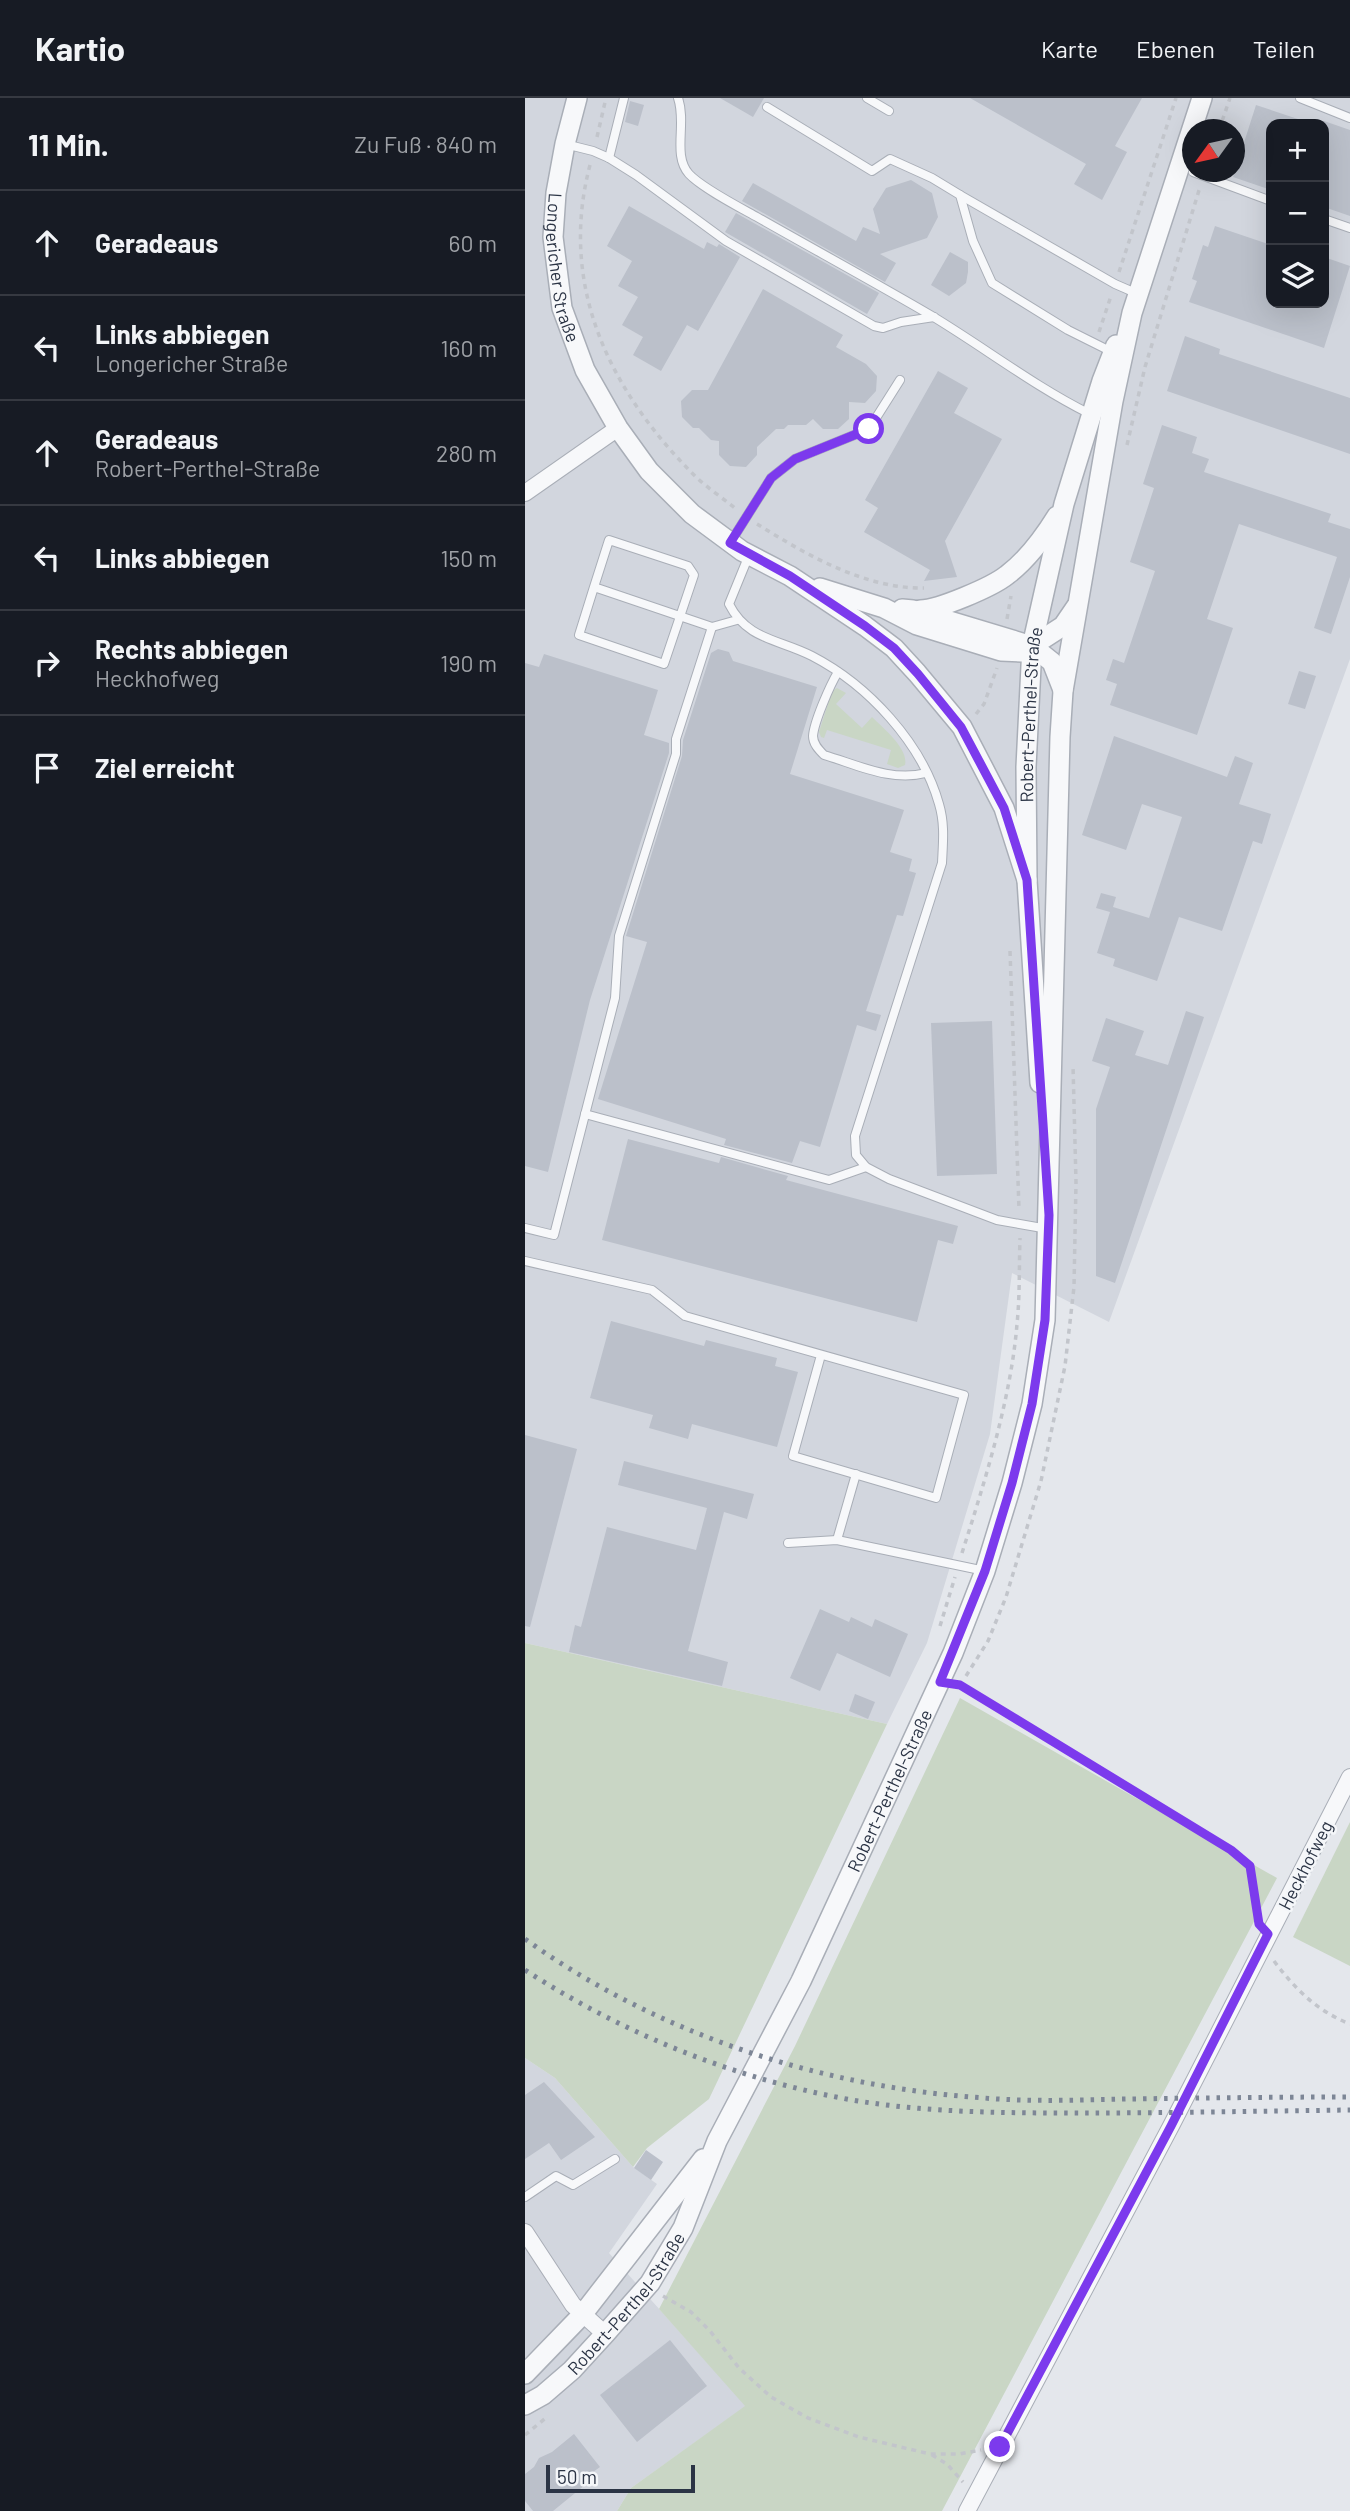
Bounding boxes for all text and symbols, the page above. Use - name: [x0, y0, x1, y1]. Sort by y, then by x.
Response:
- text: Kartio: [35, 28, 125, 68]
- text: Karte: [1041, 34, 1098, 63]
- text: Ebenen: [1136, 34, 1215, 63]
- text: Teilen: [1253, 34, 1315, 63]
- north arrow: [1182, 119, 1245, 182]
- map controls: [1266, 119, 1329, 308]
- button: +: [1266, 119, 1329, 182]
- text: 11 Min.: [28, 126, 109, 162]
- text: Zu Fuß · 840 m: [354, 130, 497, 158]
- button: −: [1266, 182, 1329, 245]
- street label: Longericher Straße: [541, 192, 585, 345]
- icon: ahead: [28, 224, 66, 262]
- text: Geradeaus: [95, 227, 218, 258]
- text: 60 m: [449, 229, 497, 257]
- button: layers: [1266, 245, 1329, 308]
- text: Links abbiegen: [95, 318, 269, 349]
- icon: left: [28, 329, 66, 367]
- text: 160 m: [440, 334, 497, 362]
- text: Longericher Straße: [95, 349, 288, 377]
- route start: [853, 413, 884, 444]
- text: Geradeaus: [95, 423, 218, 454]
- icon: ahead: [28, 434, 66, 472]
- text: 280 m: [436, 439, 497, 467]
- text: Robert-Perthel-Straße: [95, 454, 320, 482]
- icon: left: [28, 539, 66, 577]
- text: Links abbiegen: [95, 542, 269, 573]
- text: 150 m: [441, 544, 497, 572]
- street label: Robert-Perthel-Straße: [1015, 624, 1047, 803]
- text: Rechts abbiegen: [95, 633, 288, 664]
- icon: right: [28, 644, 66, 682]
- text: 190 m: [440, 649, 497, 677]
- text: Heckhofweg: [95, 664, 219, 692]
- icon: arrive: [28, 749, 66, 787]
- text: Ziel erreicht: [95, 752, 235, 783]
- street label: Robert-Perthel-Straße: [842, 1706, 936, 1875]
- street label: Heckhofweg: [1273, 1817, 1337, 1913]
- street label: Robert-Perthel-Straße: [562, 2228, 689, 2379]
- route end: [984, 2431, 1015, 2462]
- scale bar: [546, 2462, 695, 2494]
- text: 50 m: [557, 2465, 597, 2488]

